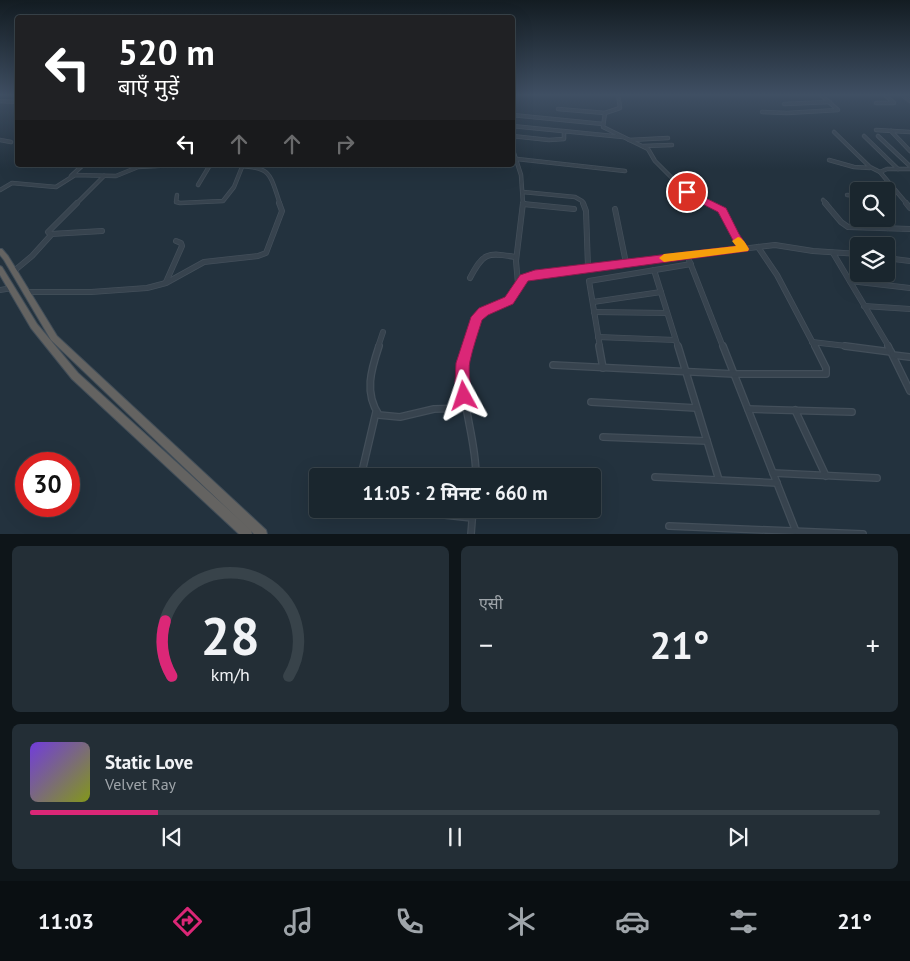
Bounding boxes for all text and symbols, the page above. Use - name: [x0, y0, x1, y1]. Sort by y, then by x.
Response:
- text: 520 m: [118, 29, 215, 75]
- icon: left: [35, 35, 100, 100]
- text: बाएँ मुड़ें: [118, 73, 179, 101]
- icon: left: [172, 130, 200, 158]
- icon: ahead: [225, 130, 253, 158]
- icon: ahead: [278, 130, 306, 158]
- icon: right: [331, 130, 359, 158]
- pin: [666, 171, 708, 213]
- icon: arrive: [673, 178, 701, 206]
- map controls: [850, 182, 895, 282]
- button: search: [850, 182, 895, 227]
- button: layers: [850, 237, 895, 282]
- position arrow: [437, 369, 489, 421]
- speed limit sign: 30: [15, 452, 80, 517]
- text: 11:05 · 2 मिनट · 660 m: [363, 481, 547, 505]
- text: एसी: [479, 593, 503, 613]
- text: 28: [201, 602, 260, 669]
- text: 21°: [650, 620, 709, 669]
- text: −: [479, 626, 493, 663]
- text: +: [866, 626, 880, 663]
- text: km/h: [211, 663, 250, 686]
- text: Static Love: [105, 750, 193, 774]
- text: Velvet Ray: [105, 774, 176, 794]
- icon: previous: [158, 823, 186, 851]
- icon: pause: [441, 823, 469, 851]
- icon: next: [724, 823, 752, 851]
- icon: directions: [170, 904, 205, 939]
- icon: music: [281, 904, 316, 939]
- icon: phone: [392, 904, 427, 939]
- icon: climate: [504, 904, 539, 939]
- icon: car: [615, 904, 650, 939]
- icon: filters: [726, 904, 761, 939]
- text: 11:03: [38, 907, 94, 935]
- text: 21°: [837, 907, 872, 935]

